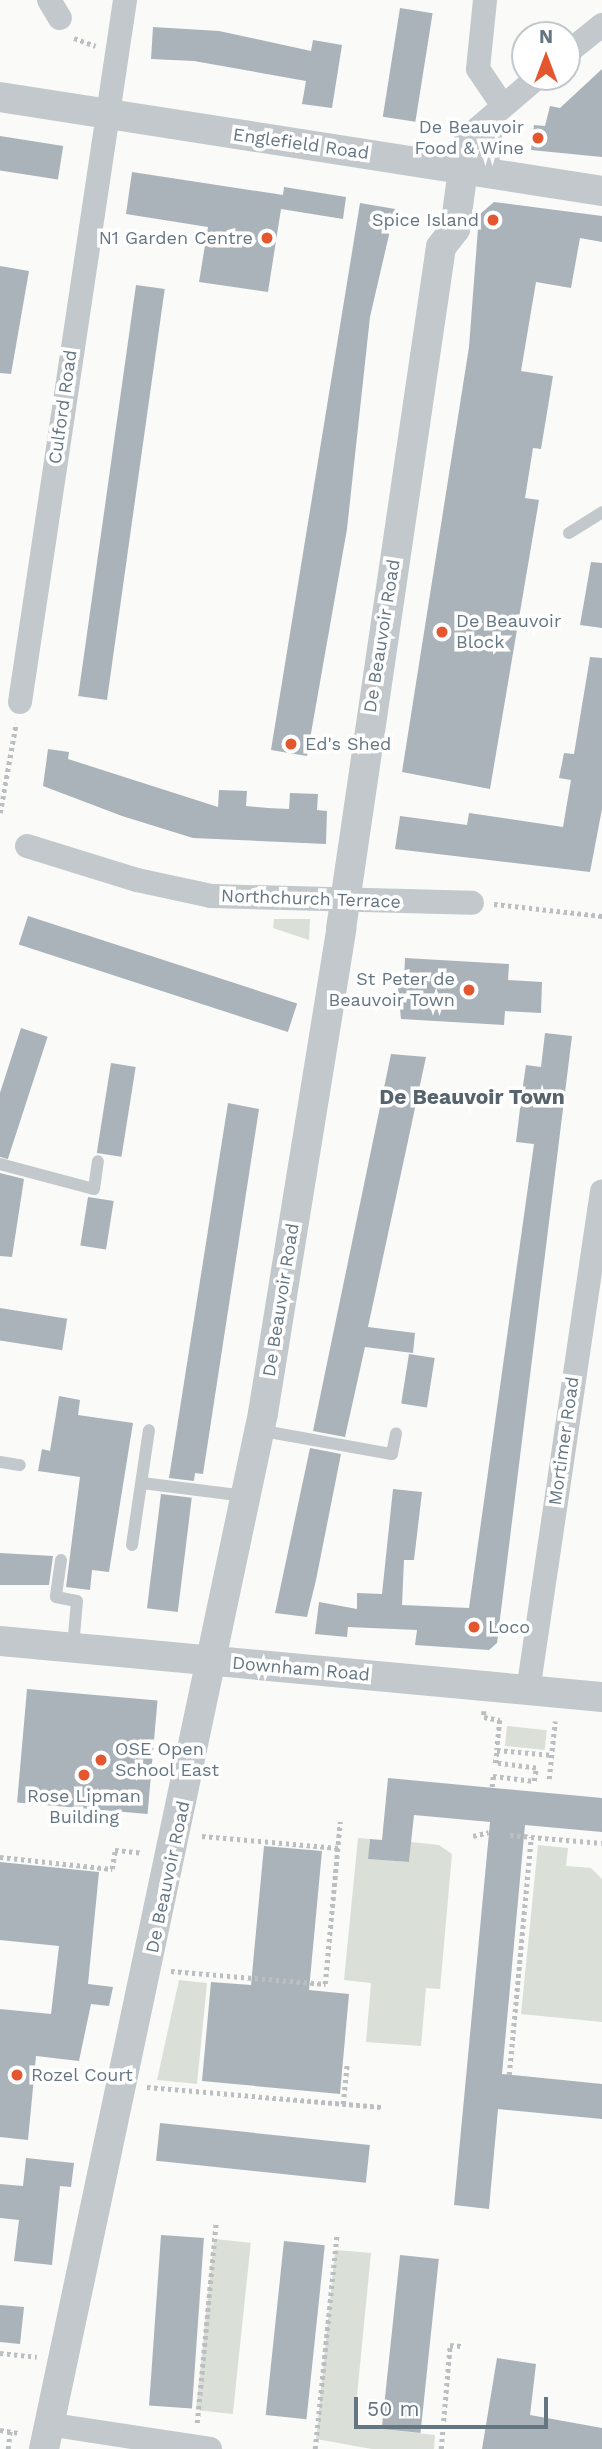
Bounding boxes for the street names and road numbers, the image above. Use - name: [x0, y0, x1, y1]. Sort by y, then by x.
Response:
- street label: Englefield Road: [232, 124, 370, 164]
- street label: Culford Road: [44, 349, 82, 465]
- street label: De Beauvoir Road: [359, 558, 405, 714]
- street label: Northchurch Terrace: [220, 885, 402, 913]
- street label: De Beauvoir Road: [258, 1222, 304, 1378]
- street label: Mortimer Road: [544, 1375, 584, 1507]
- street label: Downham Road: [231, 1652, 371, 1686]
- street label: De Beauvoir Road: [141, 1799, 195, 1955]

